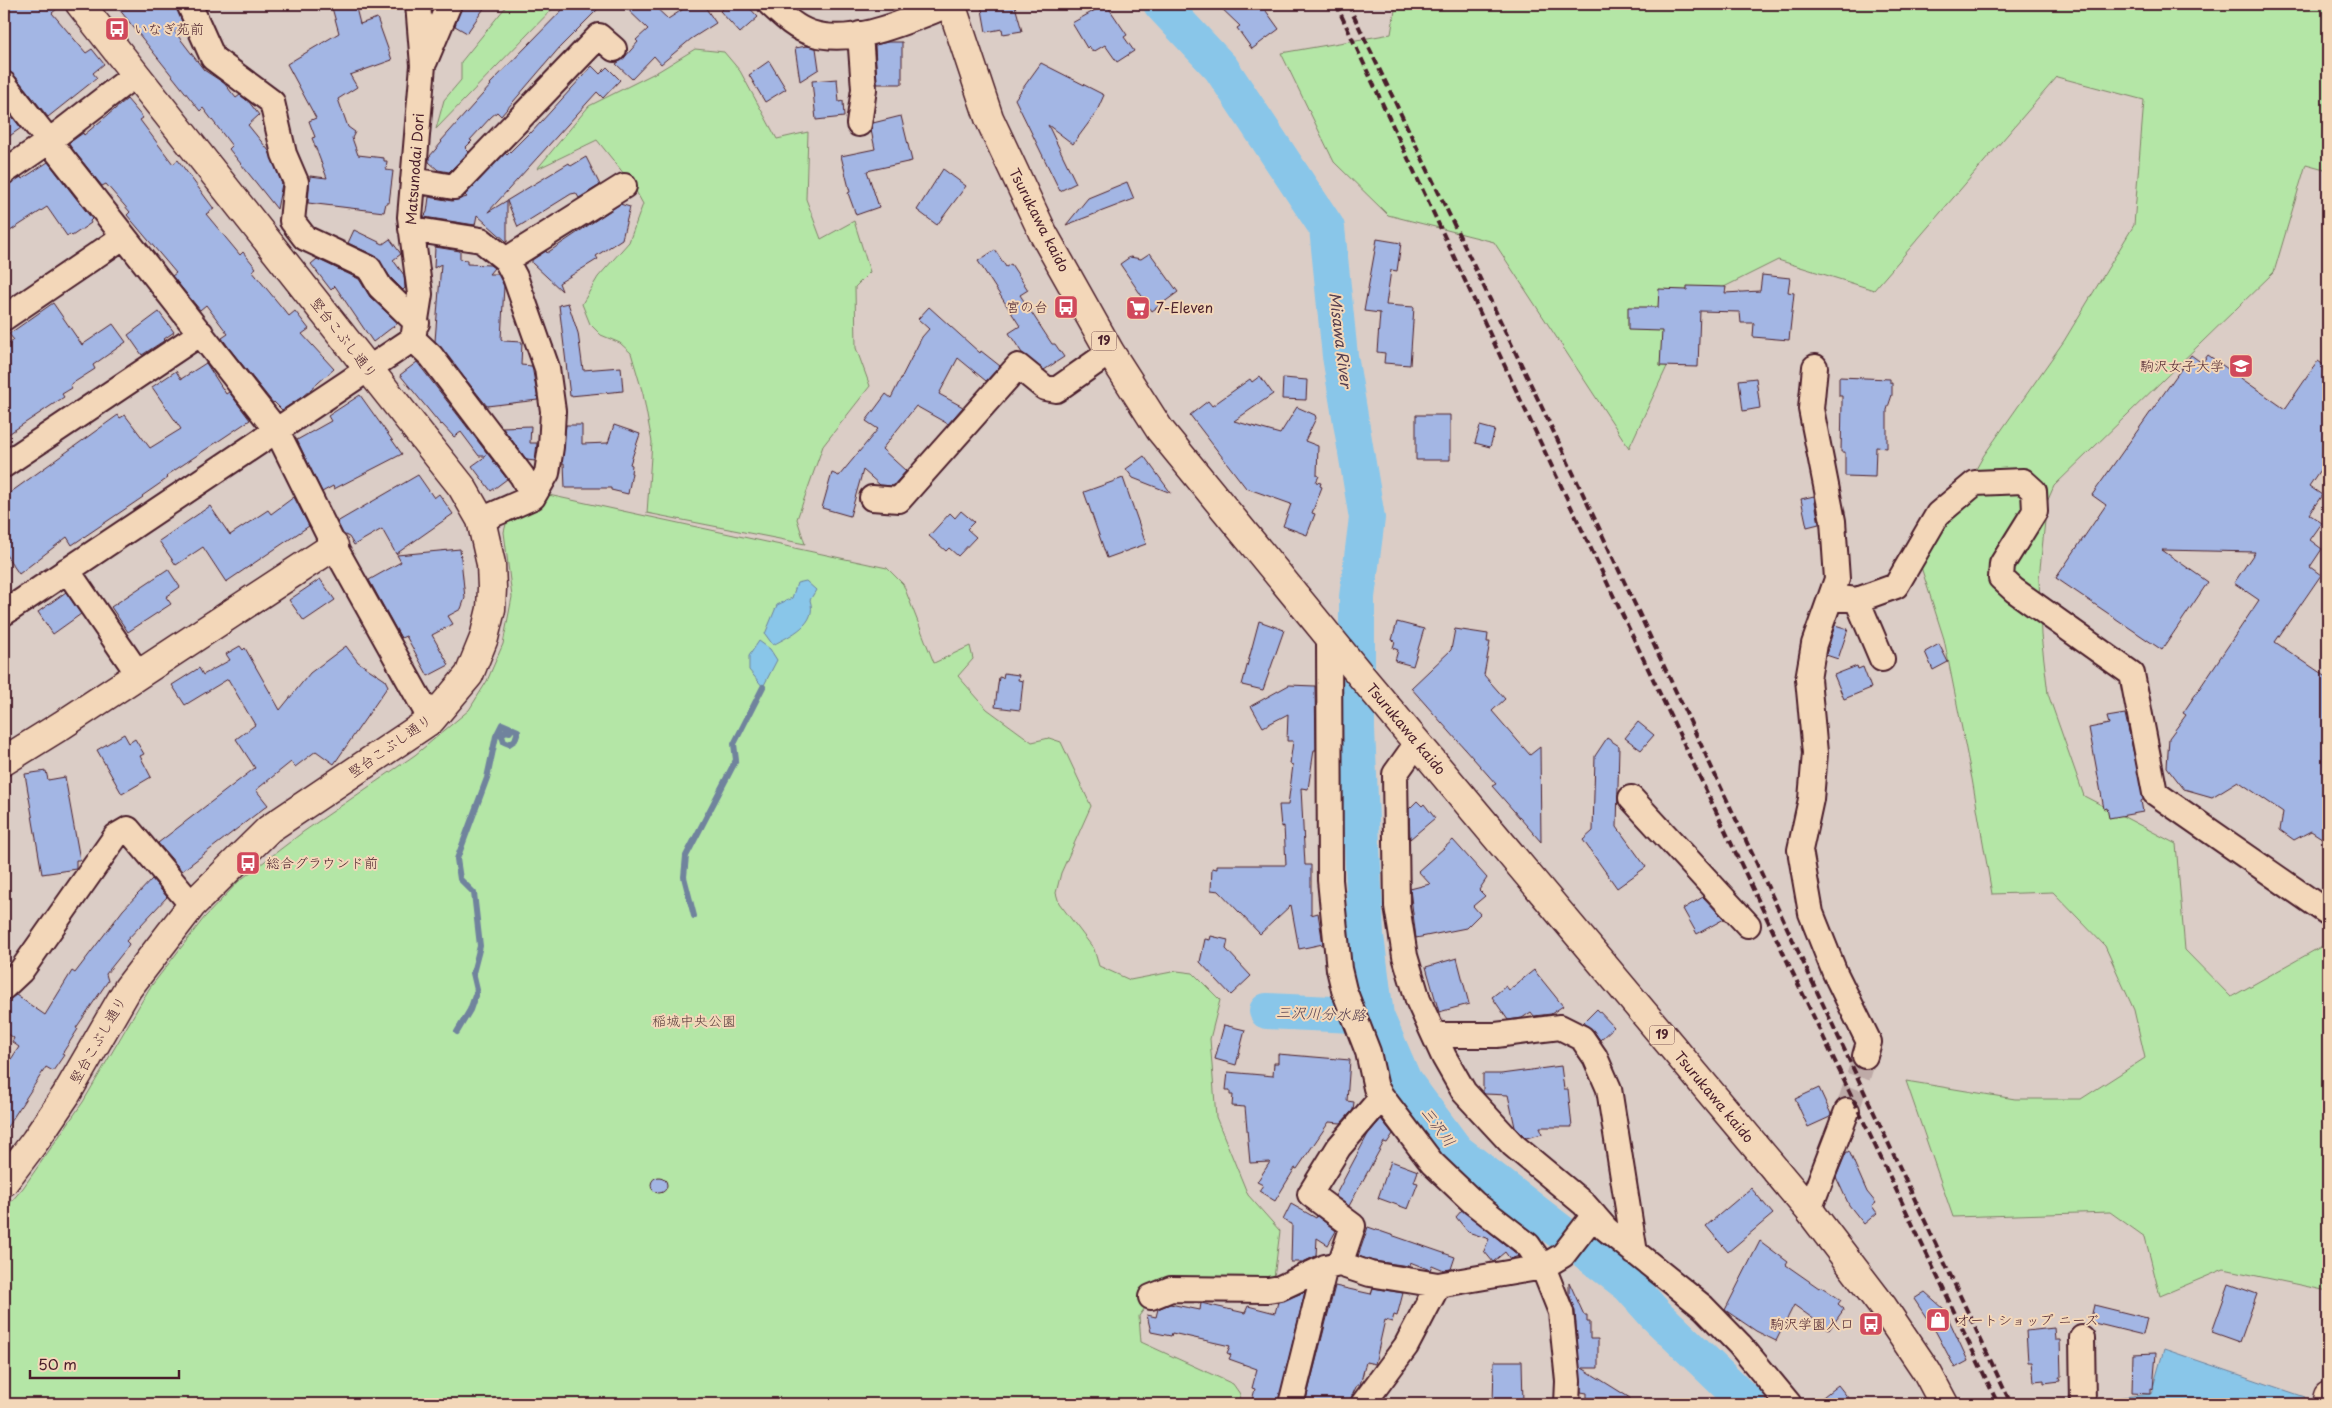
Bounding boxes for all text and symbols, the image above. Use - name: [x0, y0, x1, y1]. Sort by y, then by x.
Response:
- bus stop icon: いなぎ苑前: [104, 16, 130, 42]
- place label: いなぎ苑前: [134, 18, 204, 39]
- street label: Matsunodai Dori: [400, 112, 429, 226]
- street label: Tsurukawa kaido: [1004, 164, 1075, 276]
- water label: Misawa River: [1324, 291, 1359, 391]
- street label: 竪台こぶし通り: [306, 293, 383, 383]
- bus stop icon: 宮の台: [1053, 294, 1079, 320]
- supermarket icon: 7-Eleven: [1125, 295, 1151, 321]
- place label: 宮の台: [1006, 296, 1048, 317]
- place label: 7-Eleven: [1156, 297, 1213, 318]
- road number: 19: [1092, 332, 1116, 351]
- school or university icon: 駒沢女子大学: [2228, 353, 2254, 379]
- place label: 駒沢女子大学: [2140, 355, 2224, 376]
- street label: Tsurukawa kaido: [1362, 678, 1451, 779]
- street label: 竪台こぶし通り: [344, 709, 436, 782]
- bus stop icon: 総合グラウンド前: [235, 850, 261, 876]
- place label: 総合グラウンド前: [266, 852, 378, 873]
- street label: 竪台こぶし通り: [64, 992, 131, 1087]
- water label: 三沢川分水路: [1276, 999, 1367, 1026]
- park label: 稲城中央公園: [652, 1010, 736, 1031]
- road number: 19: [1650, 1026, 1674, 1044]
- street label: Tsurukawa kaido: [1670, 1046, 1759, 1147]
- water label: 三沢川: [1416, 1101, 1462, 1151]
- shop icon: オートショップ ニーズ: [1925, 1307, 1951, 1333]
- place label: オートショップ ニーズ: [1956, 1309, 2099, 1330]
- bus stop icon: 駒沢学園入口: [1858, 1311, 1884, 1337]
- place label: 駒沢学園入口: [1770, 1313, 1854, 1334]
- scale bar: [30, 1348, 179, 1380]
- text: 50 m: [38, 1352, 77, 1375]

